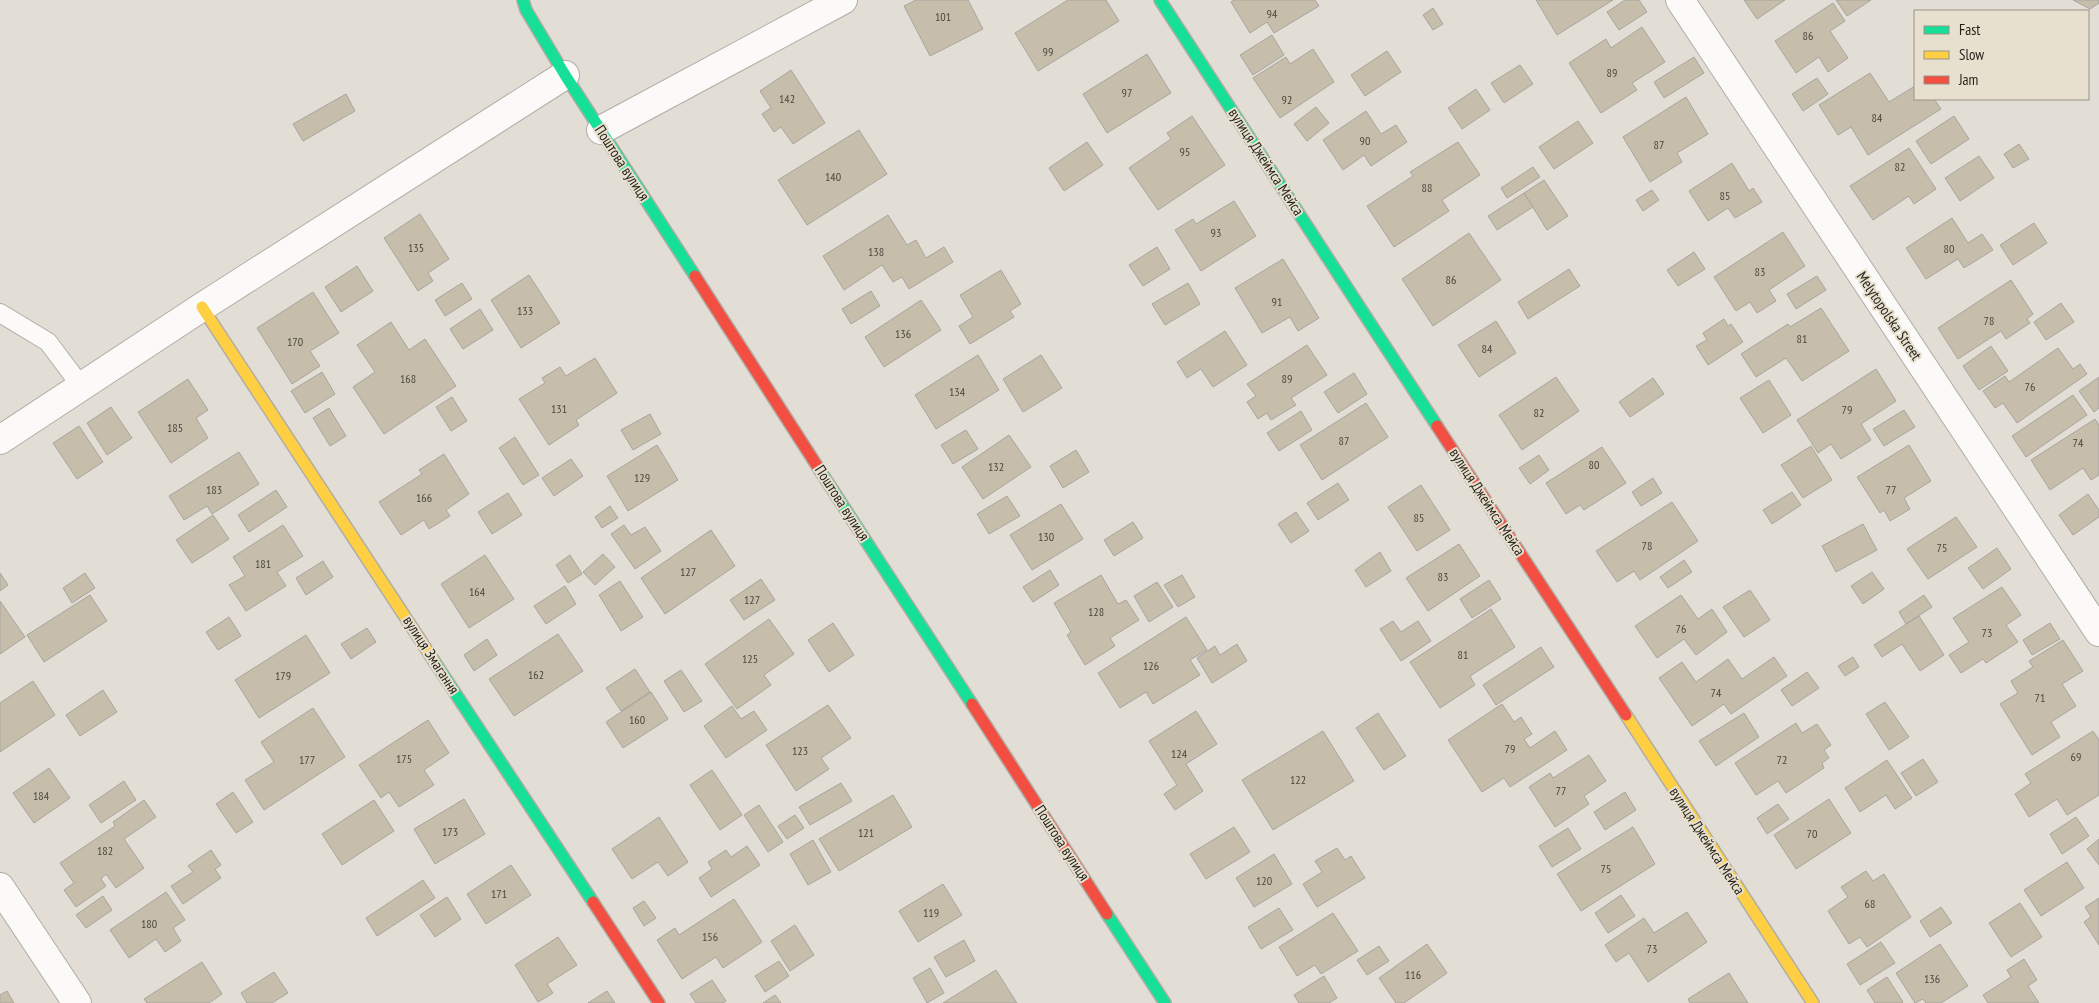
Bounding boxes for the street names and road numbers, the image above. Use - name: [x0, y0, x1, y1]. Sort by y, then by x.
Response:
- street label: вулиця Джеймса Мейса: [1225, 104, 1308, 219]
- street label: Поштова вулиця: [591, 121, 654, 204]
- street label: Melytopolska Street: [1853, 268, 1926, 364]
- street label: вулиця Джеймса Мейса: [1446, 444, 1529, 559]
- street label: Поштова вулиця: [811, 461, 874, 544]
- street label: вулиця Змагання: [399, 612, 464, 698]
- street label: вулиця Джеймса Мейса: [1666, 783, 1749, 898]
- street label: Поштова вулиця: [1031, 801, 1094, 884]

